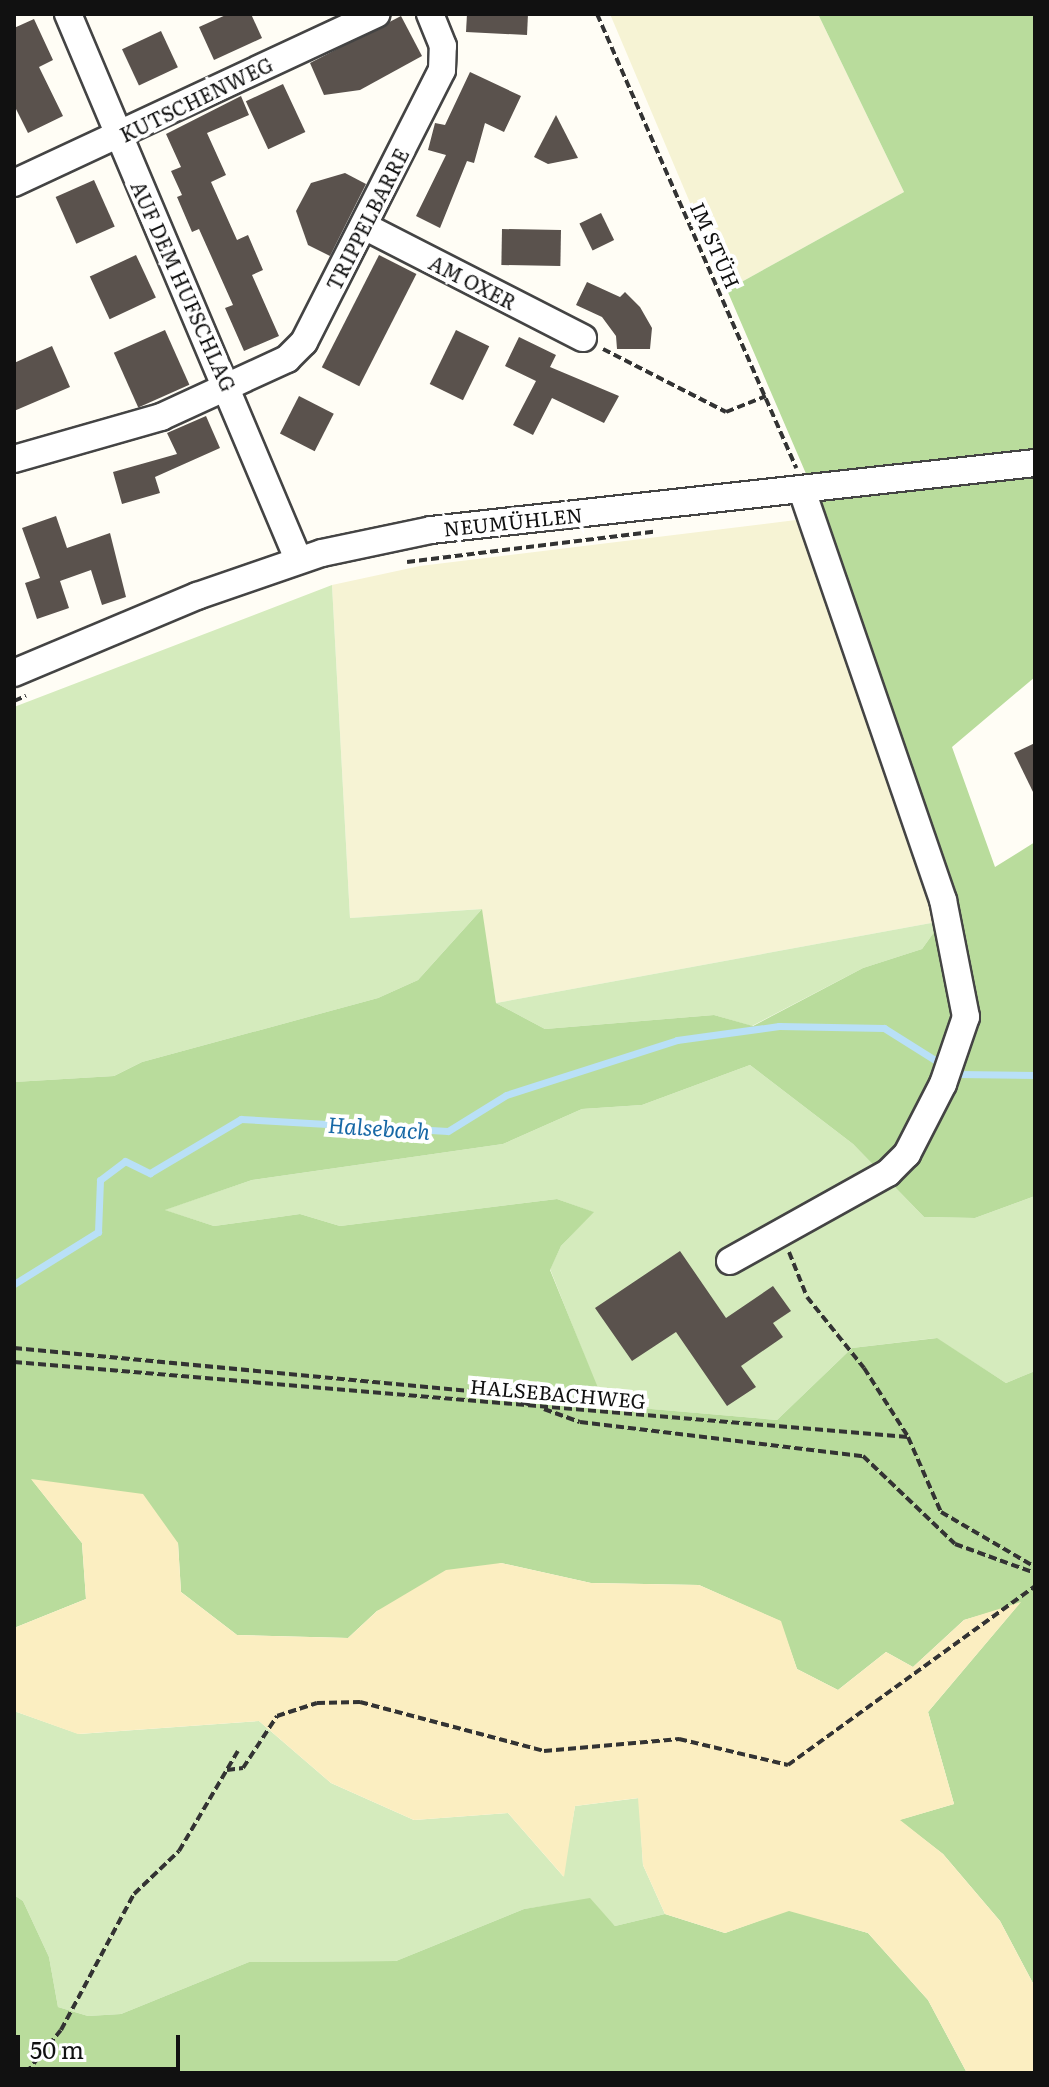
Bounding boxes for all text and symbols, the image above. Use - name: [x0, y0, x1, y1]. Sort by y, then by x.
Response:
- street label: KUTSCHENWEG: [116, 52, 276, 146]
- street label: TRIPPELBARRE: [321, 144, 413, 294]
- street label: AUF DEM HUFSCHLAG: [127, 177, 241, 395]
- street label: IM STÜH: [686, 198, 746, 292]
- street label: AM OXER: [425, 250, 521, 314]
- street label: NEUMÜHLEN: [442, 502, 584, 540]
- water label: Halsebach: [327, 1110, 431, 1144]
- street label: HALSEBACHWEG: [469, 1373, 647, 1413]
- scale bar: [20, 2019, 184, 2069]
- text: 50 m: [30, 2031, 84, 2066]

